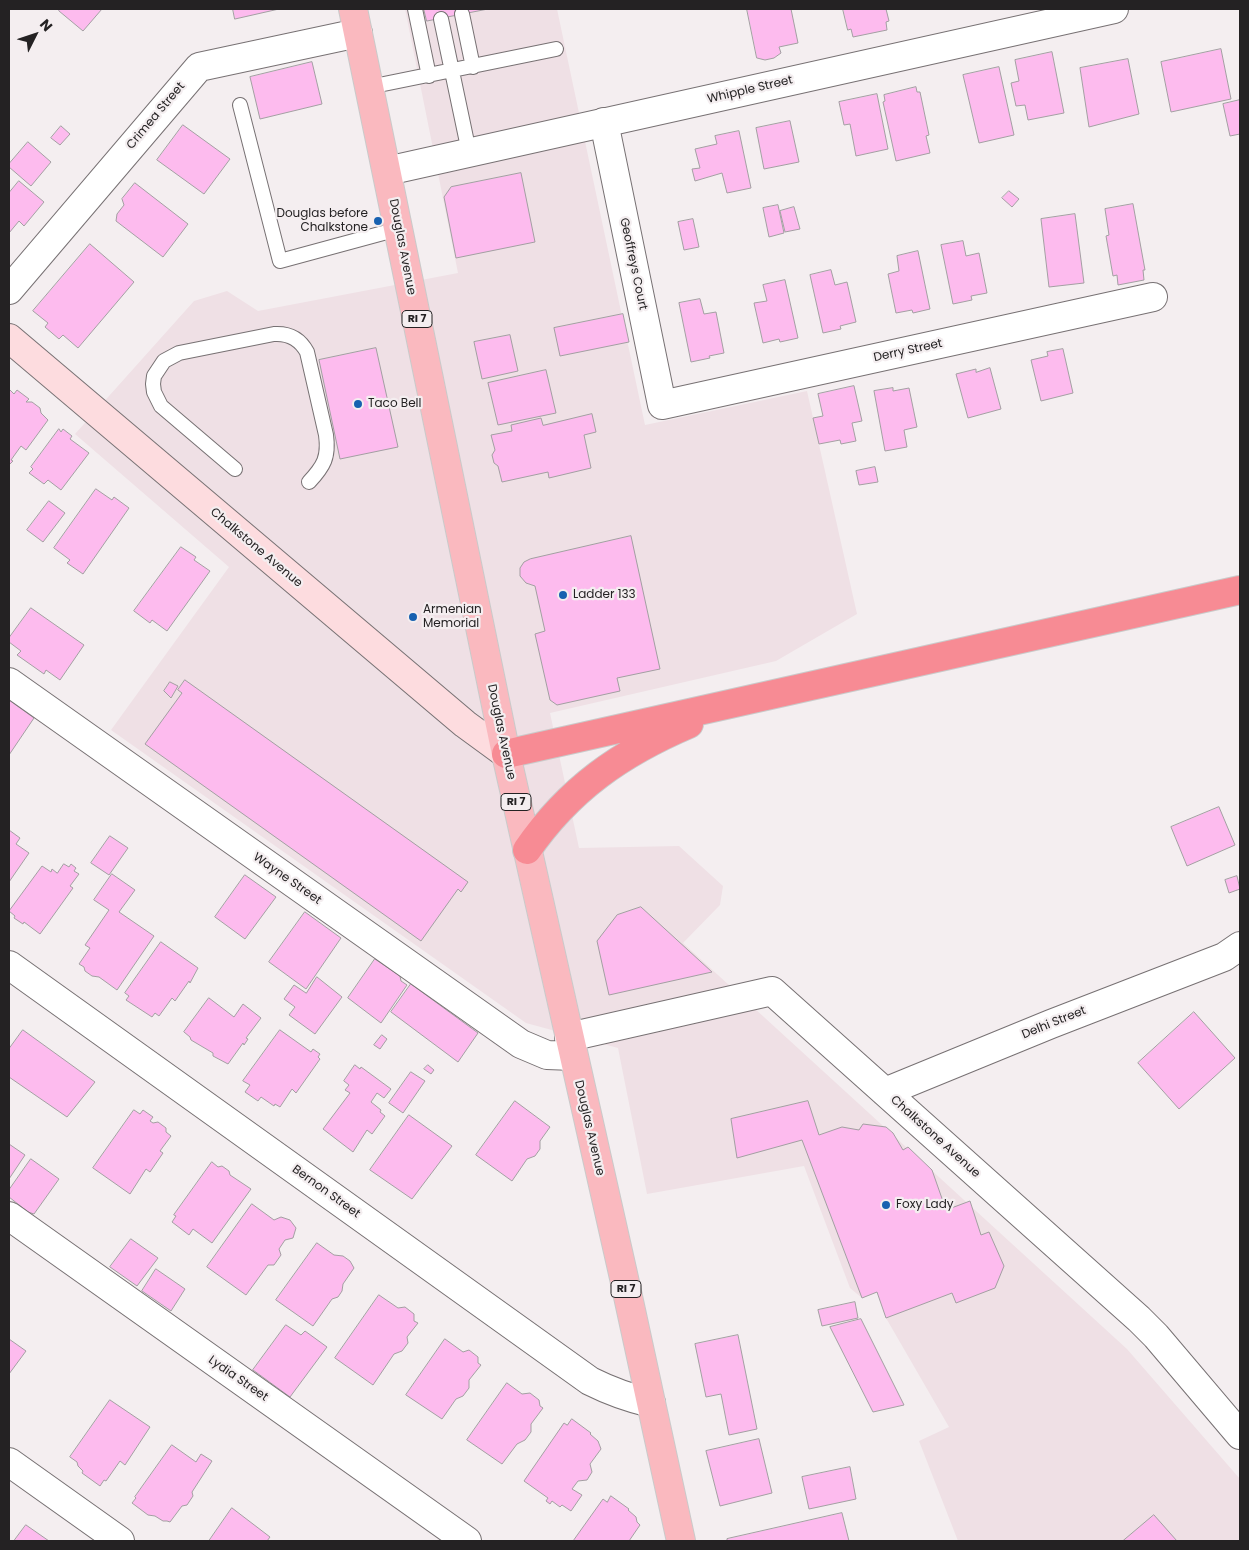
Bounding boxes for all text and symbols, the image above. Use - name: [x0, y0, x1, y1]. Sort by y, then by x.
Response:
- north arrow: [10, 10, 60, 60]
- text: N: [35, 15, 57, 36]
- street label: Whipple Street: [706, 73, 794, 107]
- street label: Crimea Street: [124, 80, 188, 152]
- street label: Douglas Avenue: [386, 198, 418, 296]
- place label: Douglas before Chalkstone: [276, 207, 368, 235]
- marker: Douglas before Chalkstone: [372, 215, 384, 227]
- street label: Geoffreys Court: [616, 217, 650, 311]
- road number: RI 7: [402, 310, 432, 328]
- street label: Derry Street: [872, 337, 944, 365]
- place label: Taco Bell: [368, 397, 421, 411]
- marker: Taco Bell: [352, 398, 364, 410]
- street label: Chalkstone Avenue: [207, 505, 305, 591]
- place label: Ladder 133: [573, 588, 636, 602]
- marker: Ladder 133: [557, 589, 569, 601]
- place label: Armenian Memorial: [423, 603, 482, 631]
- marker: Armenian Memorial: [407, 611, 419, 623]
- street label: Douglas Avenue: [484, 683, 518, 781]
- road number: RI 7: [501, 794, 531, 810]
- street label: Wayne Street: [250, 850, 324, 908]
- street label: Delhi Street: [1020, 1004, 1088, 1042]
- street label: Douglas Avenue: [571, 1079, 607, 1177]
- street label: Chalkstone Avenue: [887, 1093, 983, 1181]
- street label: Bernon Street: [289, 1162, 363, 1222]
- place label: Foxy Lady: [896, 1198, 954, 1212]
- marker: Foxy Lady: [880, 1199, 892, 1211]
- road number: RI 7: [611, 1280, 641, 1298]
- street label: Lydia Street: [205, 1353, 271, 1405]

